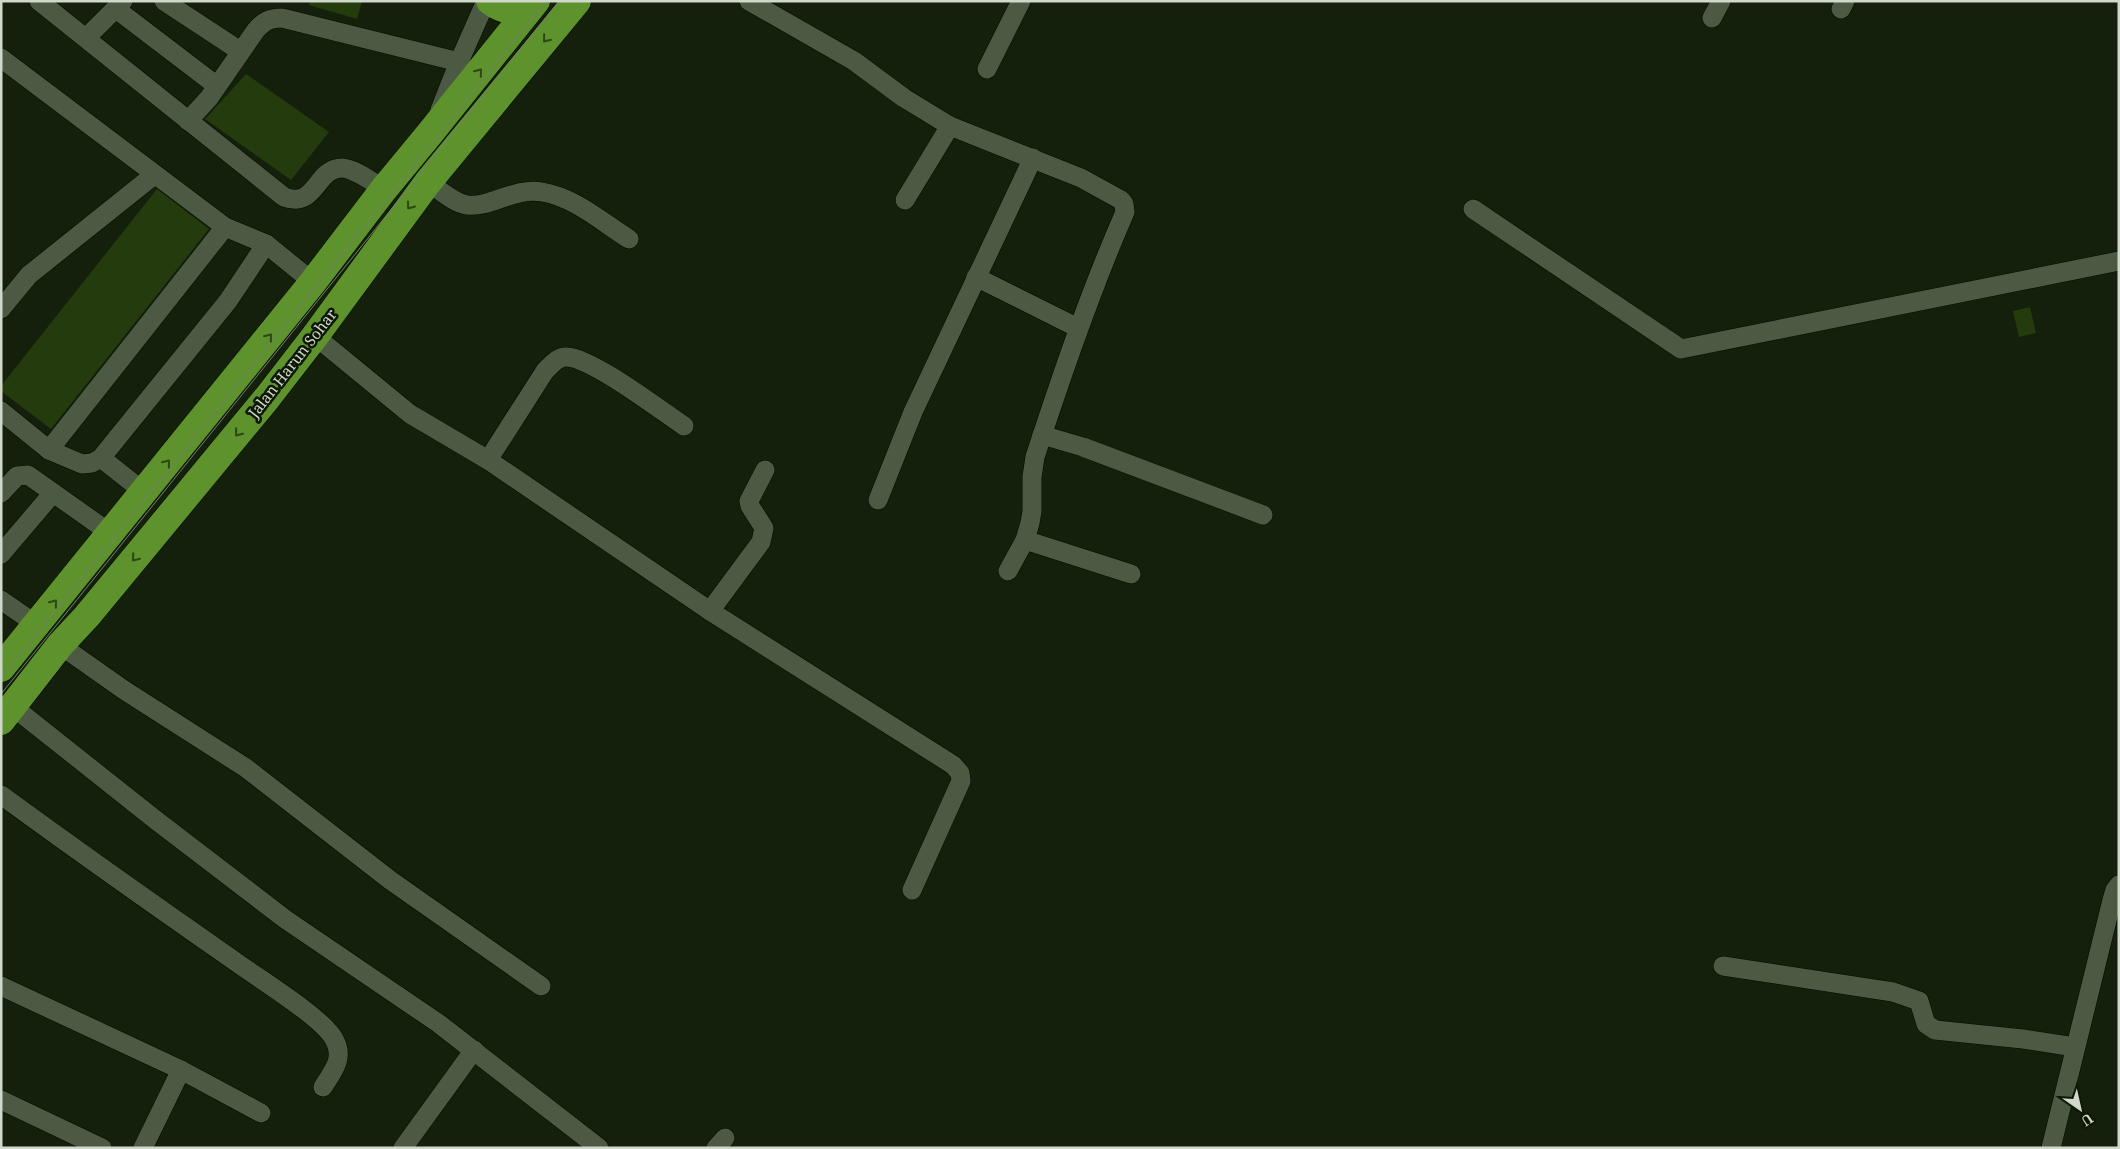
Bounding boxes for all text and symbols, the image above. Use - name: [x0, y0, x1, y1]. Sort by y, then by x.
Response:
- one-way arrow: [543, 33, 551, 42]
- one-way arrow: [474, 69, 483, 78]
- one-way arrow: [407, 200, 416, 210]
- street label: Jalan Harun Sohar: [243, 305, 341, 422]
- one-way arrow: [264, 333, 273, 342]
- one-way arrow: [234, 427, 243, 436]
- one-way arrow: [162, 460, 170, 469]
- one-way arrow: [132, 552, 140, 561]
- one-way arrow: [49, 600, 57, 609]
- north arrow: [2055, 1084, 2105, 1134]
- text: U: [2077, 1109, 2097, 1131]

